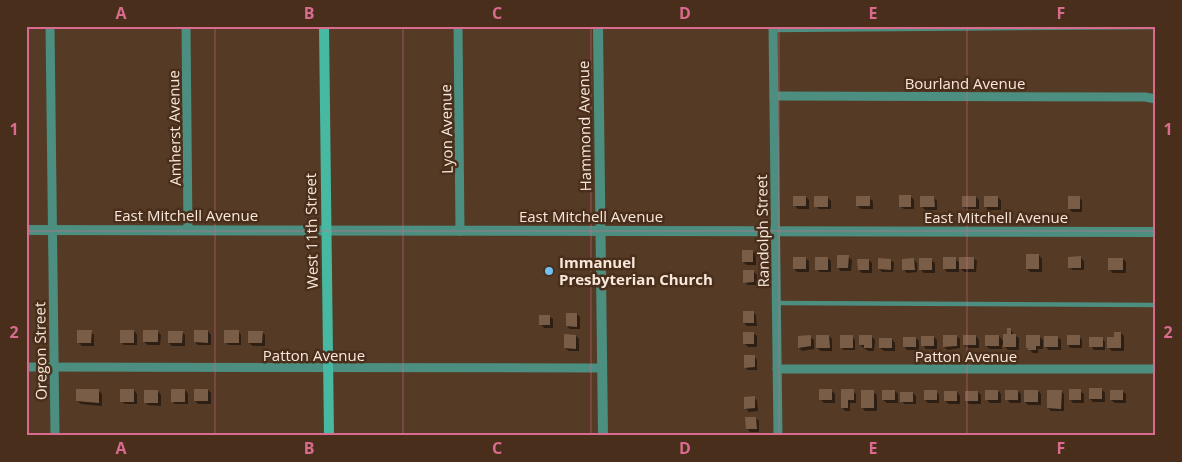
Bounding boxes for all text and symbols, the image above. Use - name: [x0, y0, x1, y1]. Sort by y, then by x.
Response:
- text: A: [115, 2, 127, 24]
- text: B: [304, 2, 314, 24]
- text: C: [492, 2, 502, 24]
- text: D: [679, 2, 691, 24]
- text: E: [869, 2, 878, 24]
- text: F: [1057, 2, 1065, 24]
- street label: Hammond Avenue: [573, 60, 595, 192]
- street label: Amherst Avenue: [163, 70, 185, 186]
- street label: Bourland Avenue: [905, 73, 1025, 93]
- street label: Lyon Avenue: [435, 84, 457, 174]
- text: 1: [9, 118, 19, 140]
- text: 1: [1163, 118, 1173, 140]
- street label: West 11th Street: [300, 173, 322, 289]
- street label: Randolph Street: [751, 174, 773, 288]
- street label: East Mitchell Avenue: [114, 205, 258, 225]
- street label: East Mitchell Avenue: [519, 206, 663, 226]
- street label: East Mitchell Avenue: [924, 207, 1068, 227]
- place label: Immanuel Presbyterian Church: [559, 252, 713, 289]
- marker: Immanuel Presbyterian Church: [543, 265, 555, 277]
- street label: Oregon Street: [29, 302, 51, 400]
- text: 2: [9, 321, 19, 343]
- text: 2: [1163, 321, 1173, 343]
- street label: Patton Avenue: [263, 345, 365, 365]
- street label: Patton Avenue: [915, 346, 1017, 366]
- text: A: [115, 437, 127, 459]
- text: B: [304, 437, 314, 459]
- text: C: [492, 437, 502, 459]
- text: D: [679, 437, 691, 459]
- text: E: [869, 437, 878, 459]
- text: F: [1057, 437, 1065, 459]

